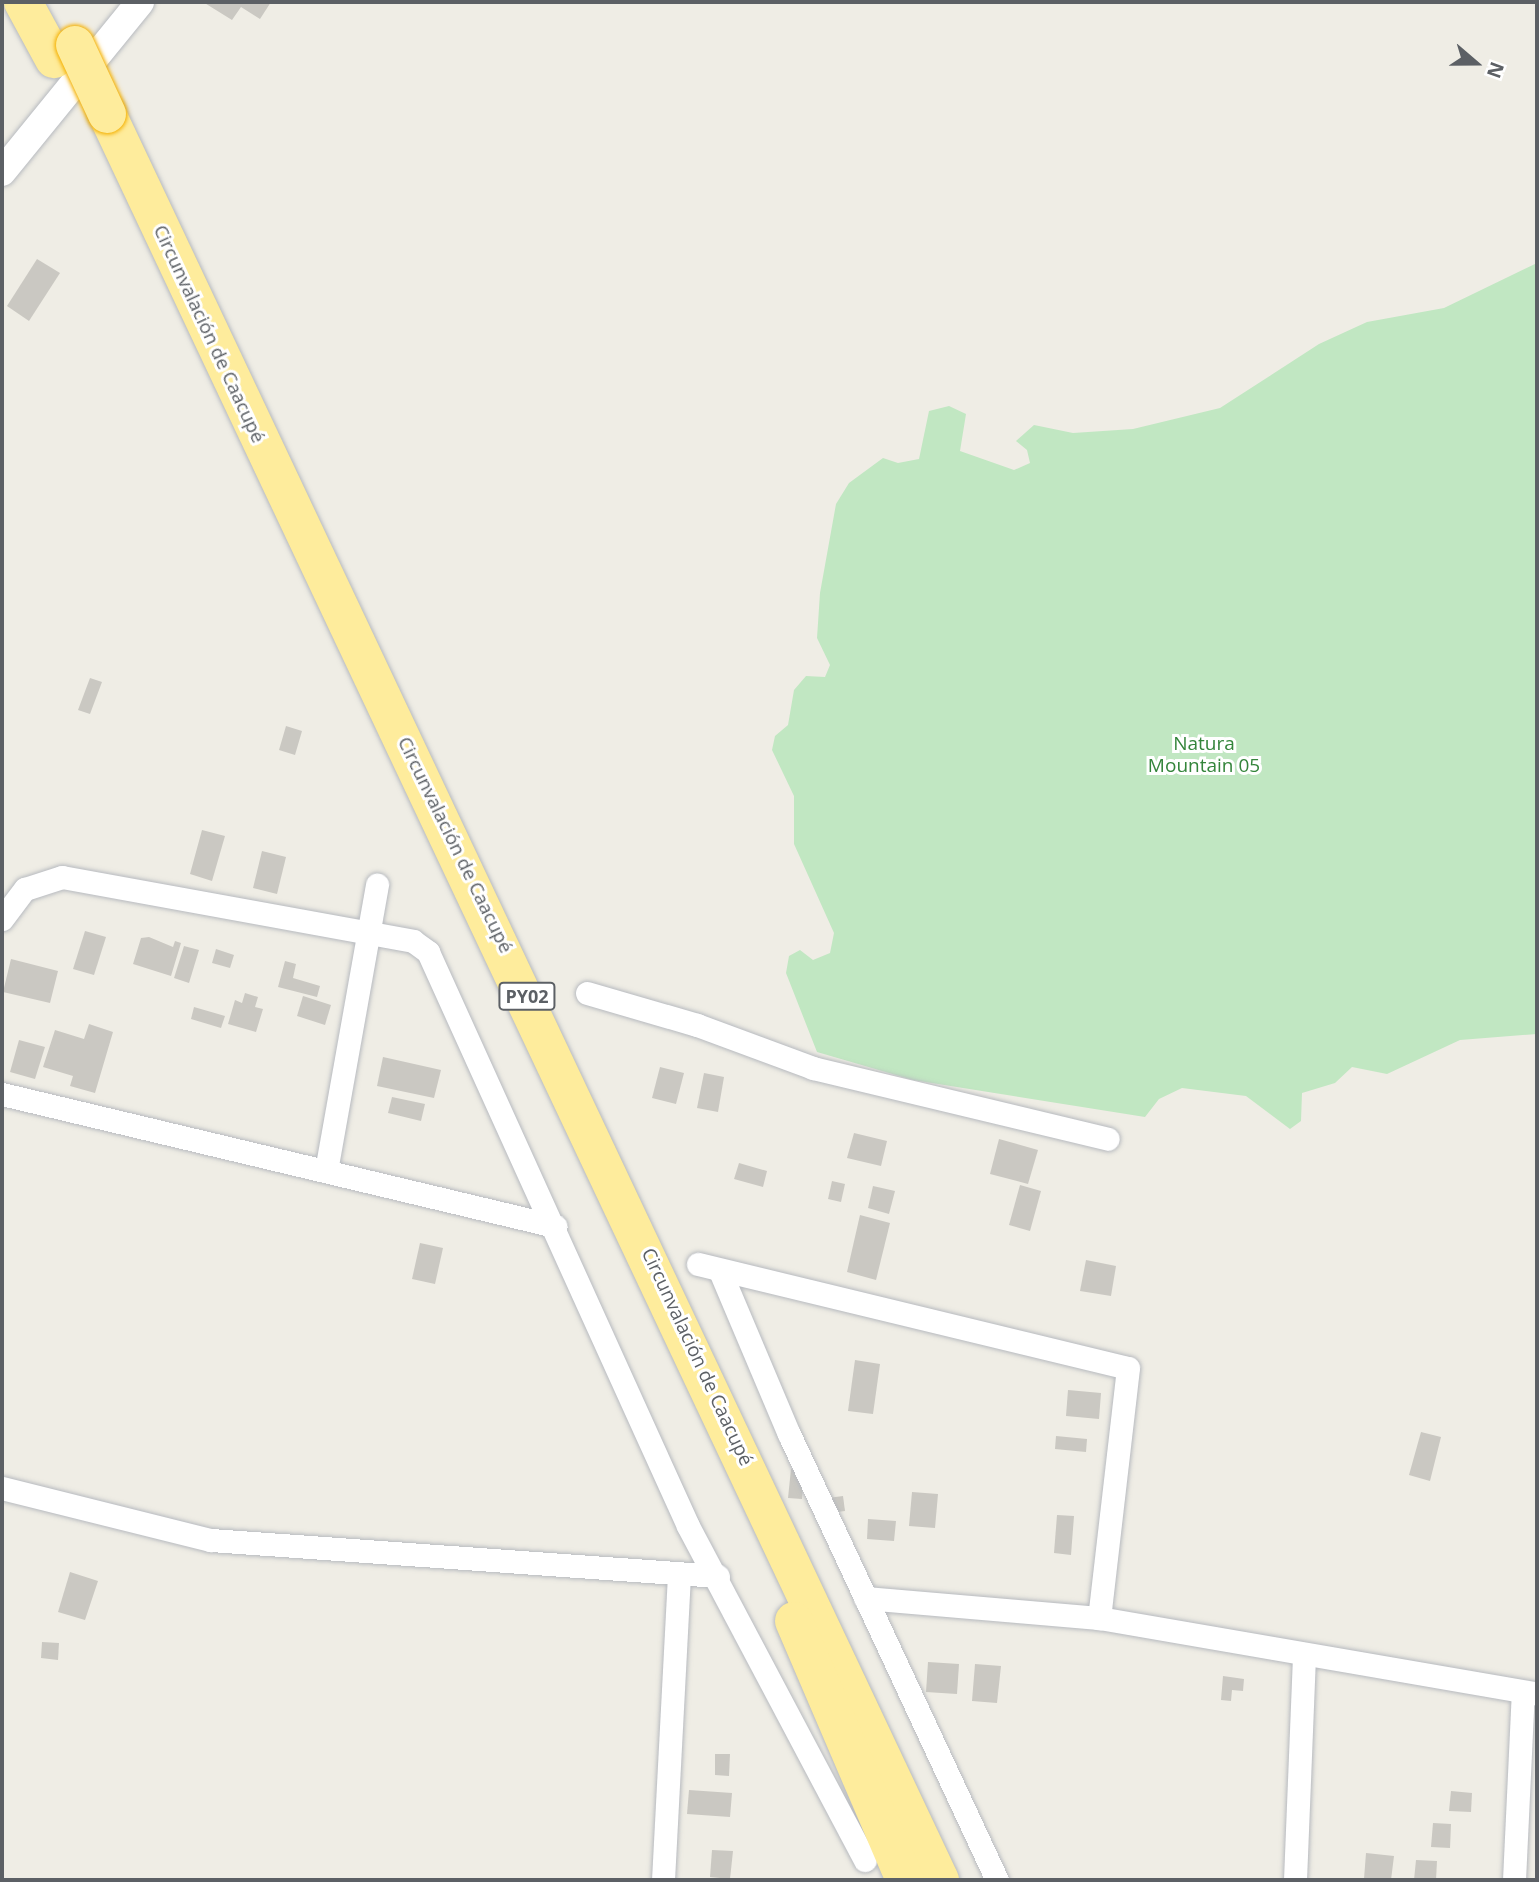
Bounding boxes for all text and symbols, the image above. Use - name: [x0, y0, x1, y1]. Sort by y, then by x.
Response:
- north arrow: [1441, 28, 1511, 98]
- text: N: [1481, 58, 1511, 82]
- street label: Circunvalación de Caacupé: [148, 222, 270, 446]
- street label: Circunvalación de Caacupé: [393, 733, 517, 957]
- park label: Natura Mountain 05: [1148, 733, 1260, 777]
- road number: PY02: [497, 981, 557, 1010]
- street label: Circunvalación de Caacupé: [636, 1245, 758, 1469]

